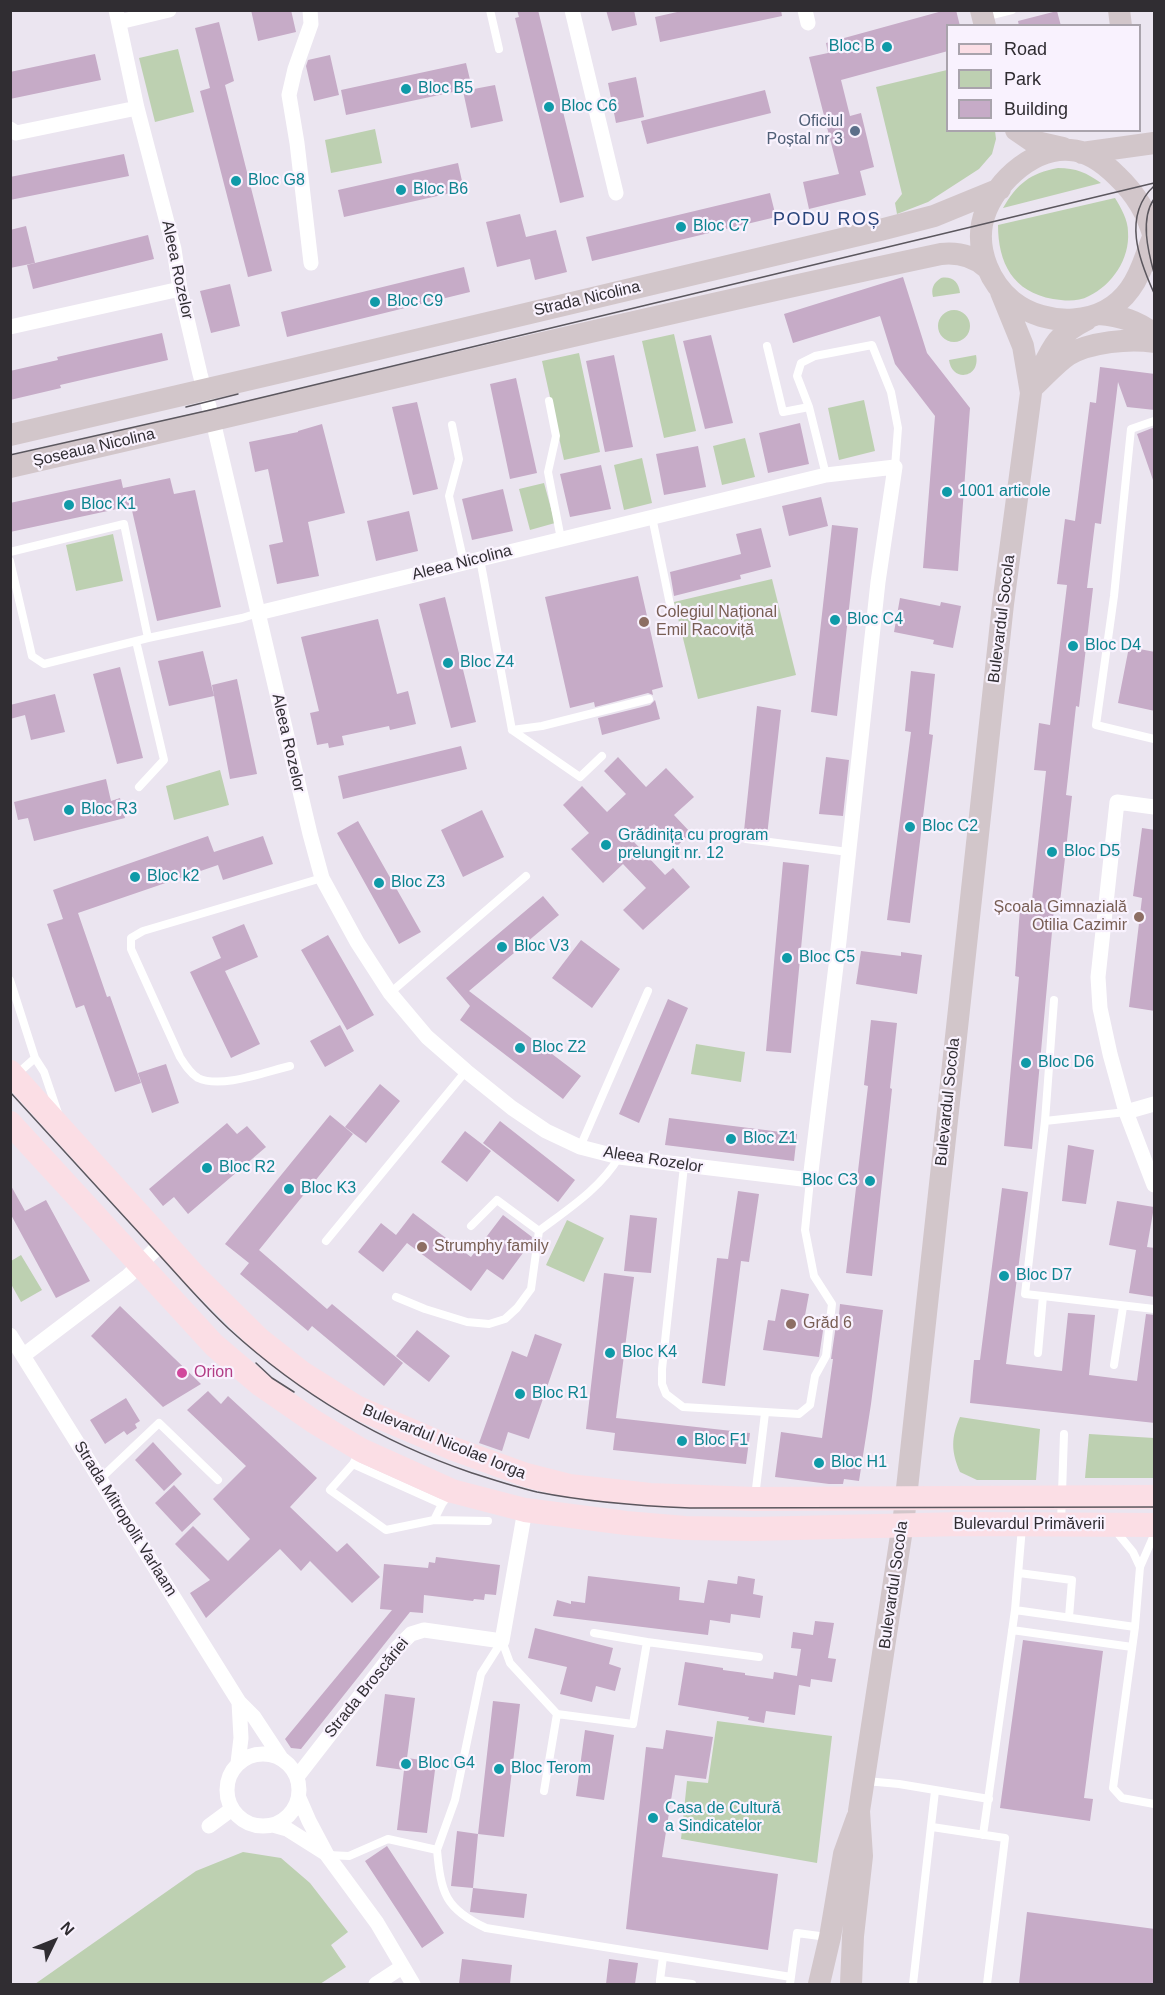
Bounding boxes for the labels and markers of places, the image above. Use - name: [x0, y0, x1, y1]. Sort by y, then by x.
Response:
- place label: Bloc B: [829, 37, 875, 57]
- marker: Bloc B: [880, 40, 894, 54]
- place label: Bloc B5: [418, 79, 473, 99]
- marker: Bloc B5: [399, 82, 413, 96]
- place label: Bloc C6: [561, 97, 617, 117]
- marker: Bloc C6: [542, 100, 556, 114]
- place label: Oficiul Poștal nr 3: [767, 112, 843, 150]
- marker: Oficiul Poștal nr 3: [848, 124, 862, 138]
- place label: Bloc G8: [248, 171, 305, 191]
- marker: Bloc G8: [229, 174, 243, 188]
- place label: Bloc B6: [413, 180, 468, 200]
- marker: Bloc B6: [394, 183, 408, 197]
- place label: Bloc C7: [693, 217, 749, 237]
- marker: Bloc C7: [674, 220, 688, 234]
- place label: Bloc C9: [387, 292, 443, 312]
- marker: Bloc C9: [368, 295, 382, 309]
- place label: 1001 articole: [959, 482, 1051, 502]
- marker: 1001 articole: [940, 485, 954, 499]
- place label: Bloc K1: [81, 495, 136, 515]
- marker: Bloc K1: [62, 498, 76, 512]
- place label: Colegiul Național Emil Racoviță: [656, 603, 777, 641]
- place label: Bloc C4: [847, 610, 903, 630]
- marker: Bloc C4: [828, 613, 842, 627]
- marker: Colegiul Național Emil Racoviță: [637, 615, 651, 629]
- place label: Bloc D4: [1085, 636, 1141, 656]
- marker: Bloc D4: [1066, 639, 1080, 653]
- place label: Bloc Z4: [460, 653, 514, 673]
- marker: Bloc Z4: [441, 656, 455, 670]
- place label: Bloc R3: [81, 800, 137, 820]
- marker: Bloc R3: [62, 803, 76, 817]
- place label: Bloc C2: [922, 817, 978, 837]
- marker: Bloc C2: [903, 820, 917, 834]
- place label: Grădinița cu program prelungit nr. 12: [618, 826, 768, 864]
- marker: Grădinița cu program prelungit nr. 12: [599, 838, 613, 852]
- place label: Bloc D5: [1064, 842, 1120, 862]
- marker: Bloc D5: [1045, 845, 1059, 859]
- place label: Bloc k2: [147, 867, 199, 887]
- marker: Bloc k2: [128, 870, 142, 884]
- place label: Bloc Z3: [391, 873, 445, 893]
- marker: Bloc Z3: [372, 876, 386, 890]
- place label: Școala Gimnazială Otilia Cazimir: [994, 898, 1127, 936]
- marker: Școala Gimnazială Otilia Cazimir: [1132, 910, 1146, 924]
- place label: Bloc V3: [514, 937, 569, 957]
- marker: Bloc V3: [495, 940, 509, 954]
- place label: Bloc C5: [799, 948, 855, 968]
- marker: Bloc C5: [780, 951, 794, 965]
- place label: Bloc Z2: [532, 1038, 586, 1058]
- marker: Bloc Z2: [513, 1041, 527, 1055]
- place label: Bloc D6: [1038, 1053, 1094, 1073]
- marker: Bloc D6: [1019, 1056, 1033, 1070]
- place label: Bloc Z1: [743, 1129, 797, 1149]
- marker: Bloc Z1: [724, 1132, 738, 1146]
- place label: Bloc R2: [219, 1158, 275, 1178]
- marker: Bloc R2: [200, 1161, 214, 1175]
- place label: Bloc C3: [802, 1171, 858, 1191]
- marker: Bloc C3: [863, 1174, 877, 1188]
- place label: Bloc K3: [301, 1179, 356, 1199]
- marker: Bloc K3: [282, 1182, 296, 1196]
- place label: Strumphy family: [434, 1237, 549, 1257]
- marker: Strumphy family: [415, 1240, 429, 1254]
- place label: Bloc D7: [1016, 1266, 1072, 1286]
- marker: Bloc D7: [997, 1269, 1011, 1283]
- place label: Grăd 6: [803, 1314, 852, 1334]
- marker: Grăd 6: [784, 1317, 798, 1331]
- place label: Bloc K4: [622, 1343, 677, 1363]
- marker: Bloc K4: [603, 1346, 617, 1360]
- place label: Orion: [194, 1363, 233, 1383]
- marker: Orion: [175, 1366, 189, 1380]
- place label: Bloc R1: [532, 1384, 588, 1404]
- marker: Bloc R1: [513, 1387, 527, 1401]
- place label: Bloc F1: [694, 1431, 748, 1451]
- marker: Bloc F1: [675, 1434, 689, 1448]
- place label: Bloc H1: [831, 1453, 887, 1473]
- marker: Bloc H1: [812, 1456, 826, 1470]
- place label: Bloc G4: [418, 1754, 475, 1774]
- marker: Bloc G4: [399, 1757, 413, 1771]
- place label: Bloc Terom: [511, 1759, 591, 1779]
- marker: Bloc Terom: [492, 1762, 506, 1776]
- place label: Casa de Cultură a Sindicatelor: [665, 1799, 781, 1837]
- marker: Casa de Cultură a Sindicatelor: [646, 1811, 660, 1825]

